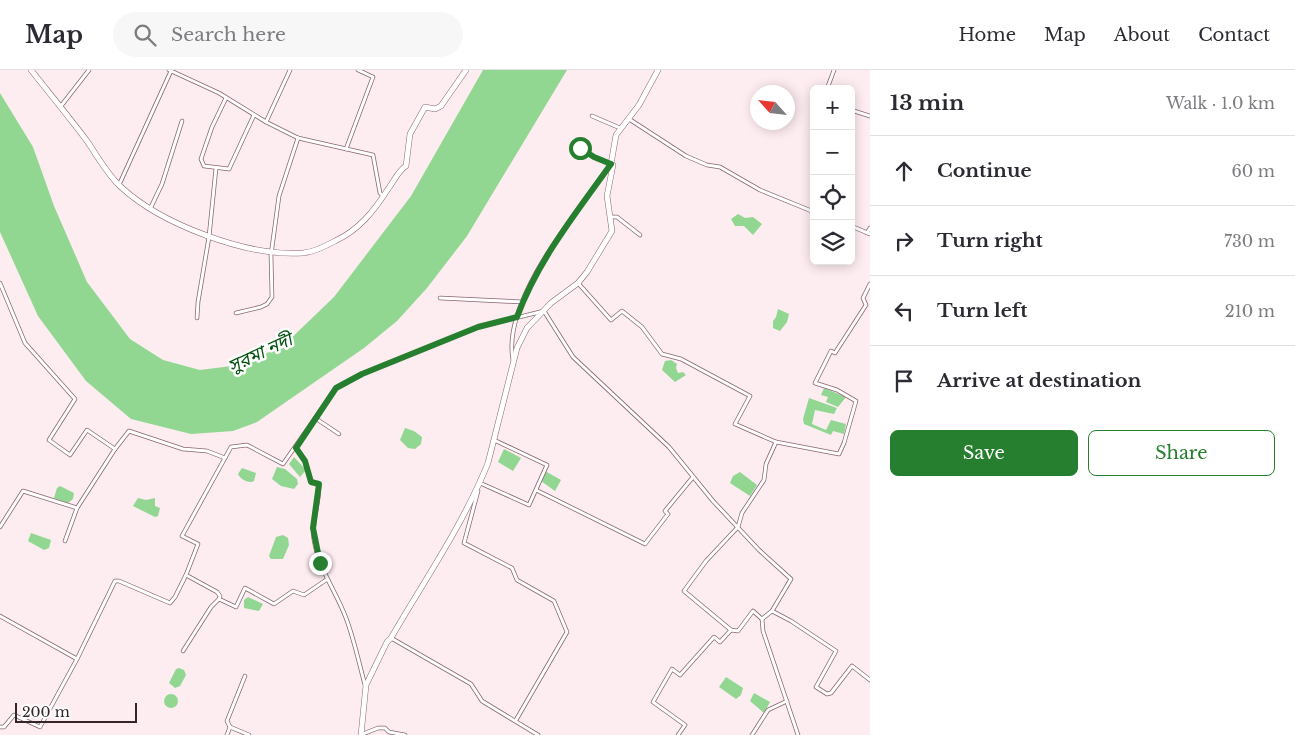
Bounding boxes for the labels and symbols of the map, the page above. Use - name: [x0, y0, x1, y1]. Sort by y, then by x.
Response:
- north arrow: [750, 85, 795, 130]
- route start: [569, 137, 592, 160]
- water label: সুরমা নদী: [224, 327, 298, 377]
- route end: [309, 552, 332, 575]
- scale bar: [15, 700, 138, 723]

